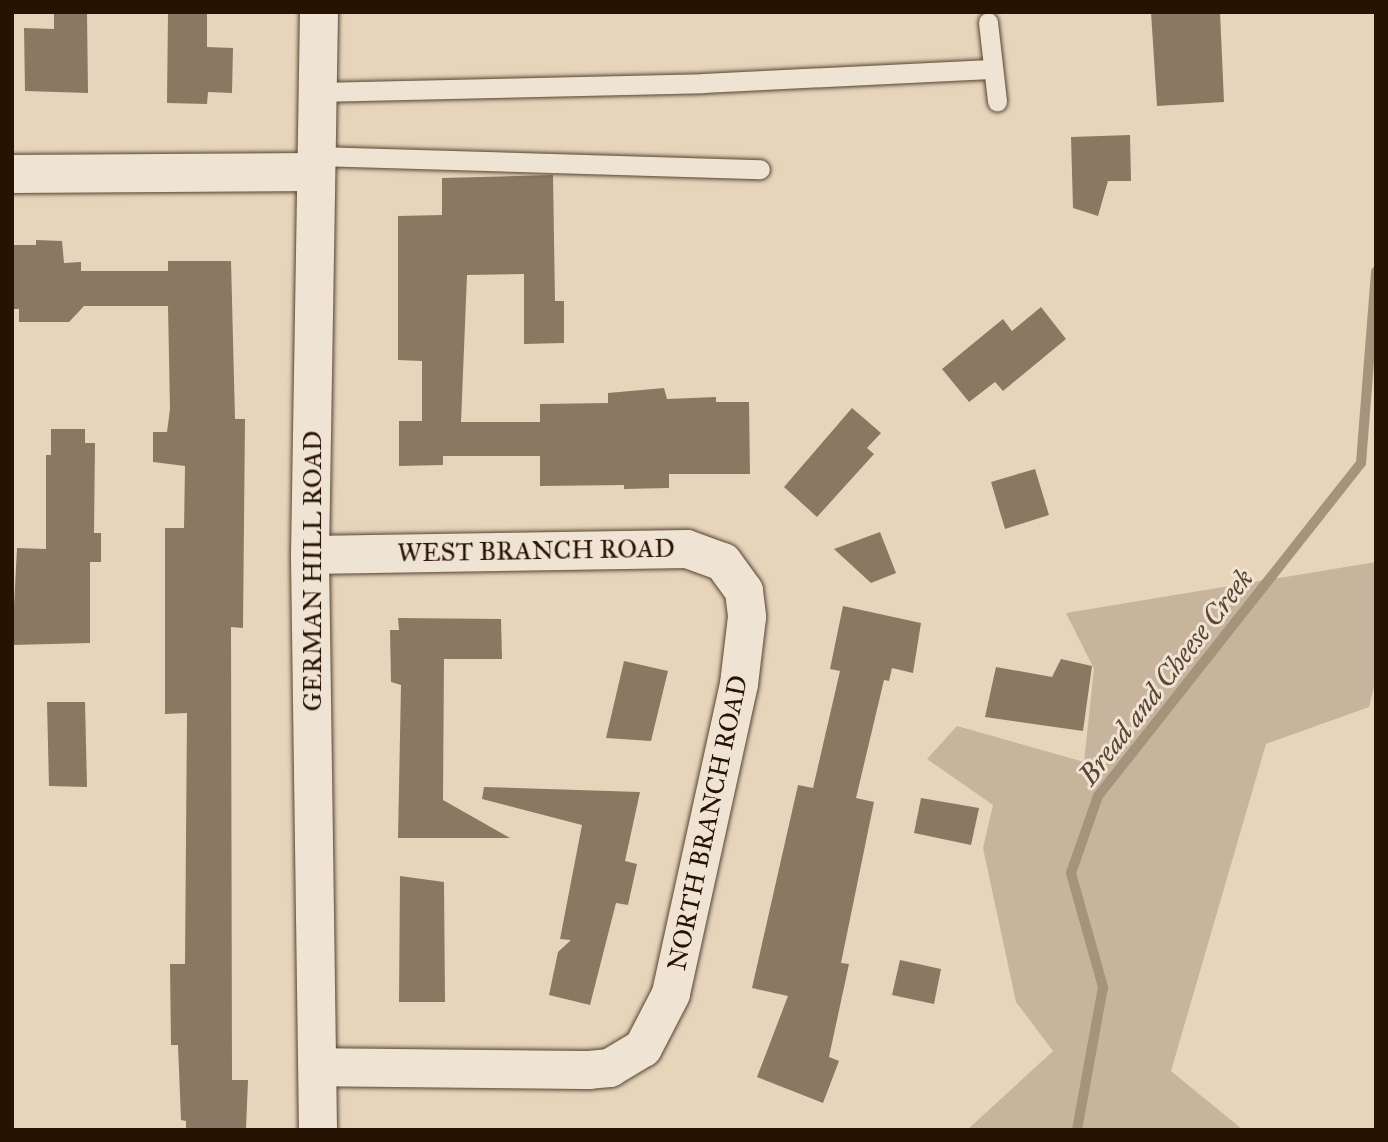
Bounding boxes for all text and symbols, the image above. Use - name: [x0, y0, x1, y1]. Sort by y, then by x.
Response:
- street label: GERMAN HILL ROAD: [297, 431, 329, 711]
- street label: WEST BRANCH ROAD: [397, 533, 675, 569]
- water label: Bread and Cheese Creek: [1071, 562, 1261, 792]
- street label: NORTH BRANCH ROAD: [661, 673, 755, 973]

